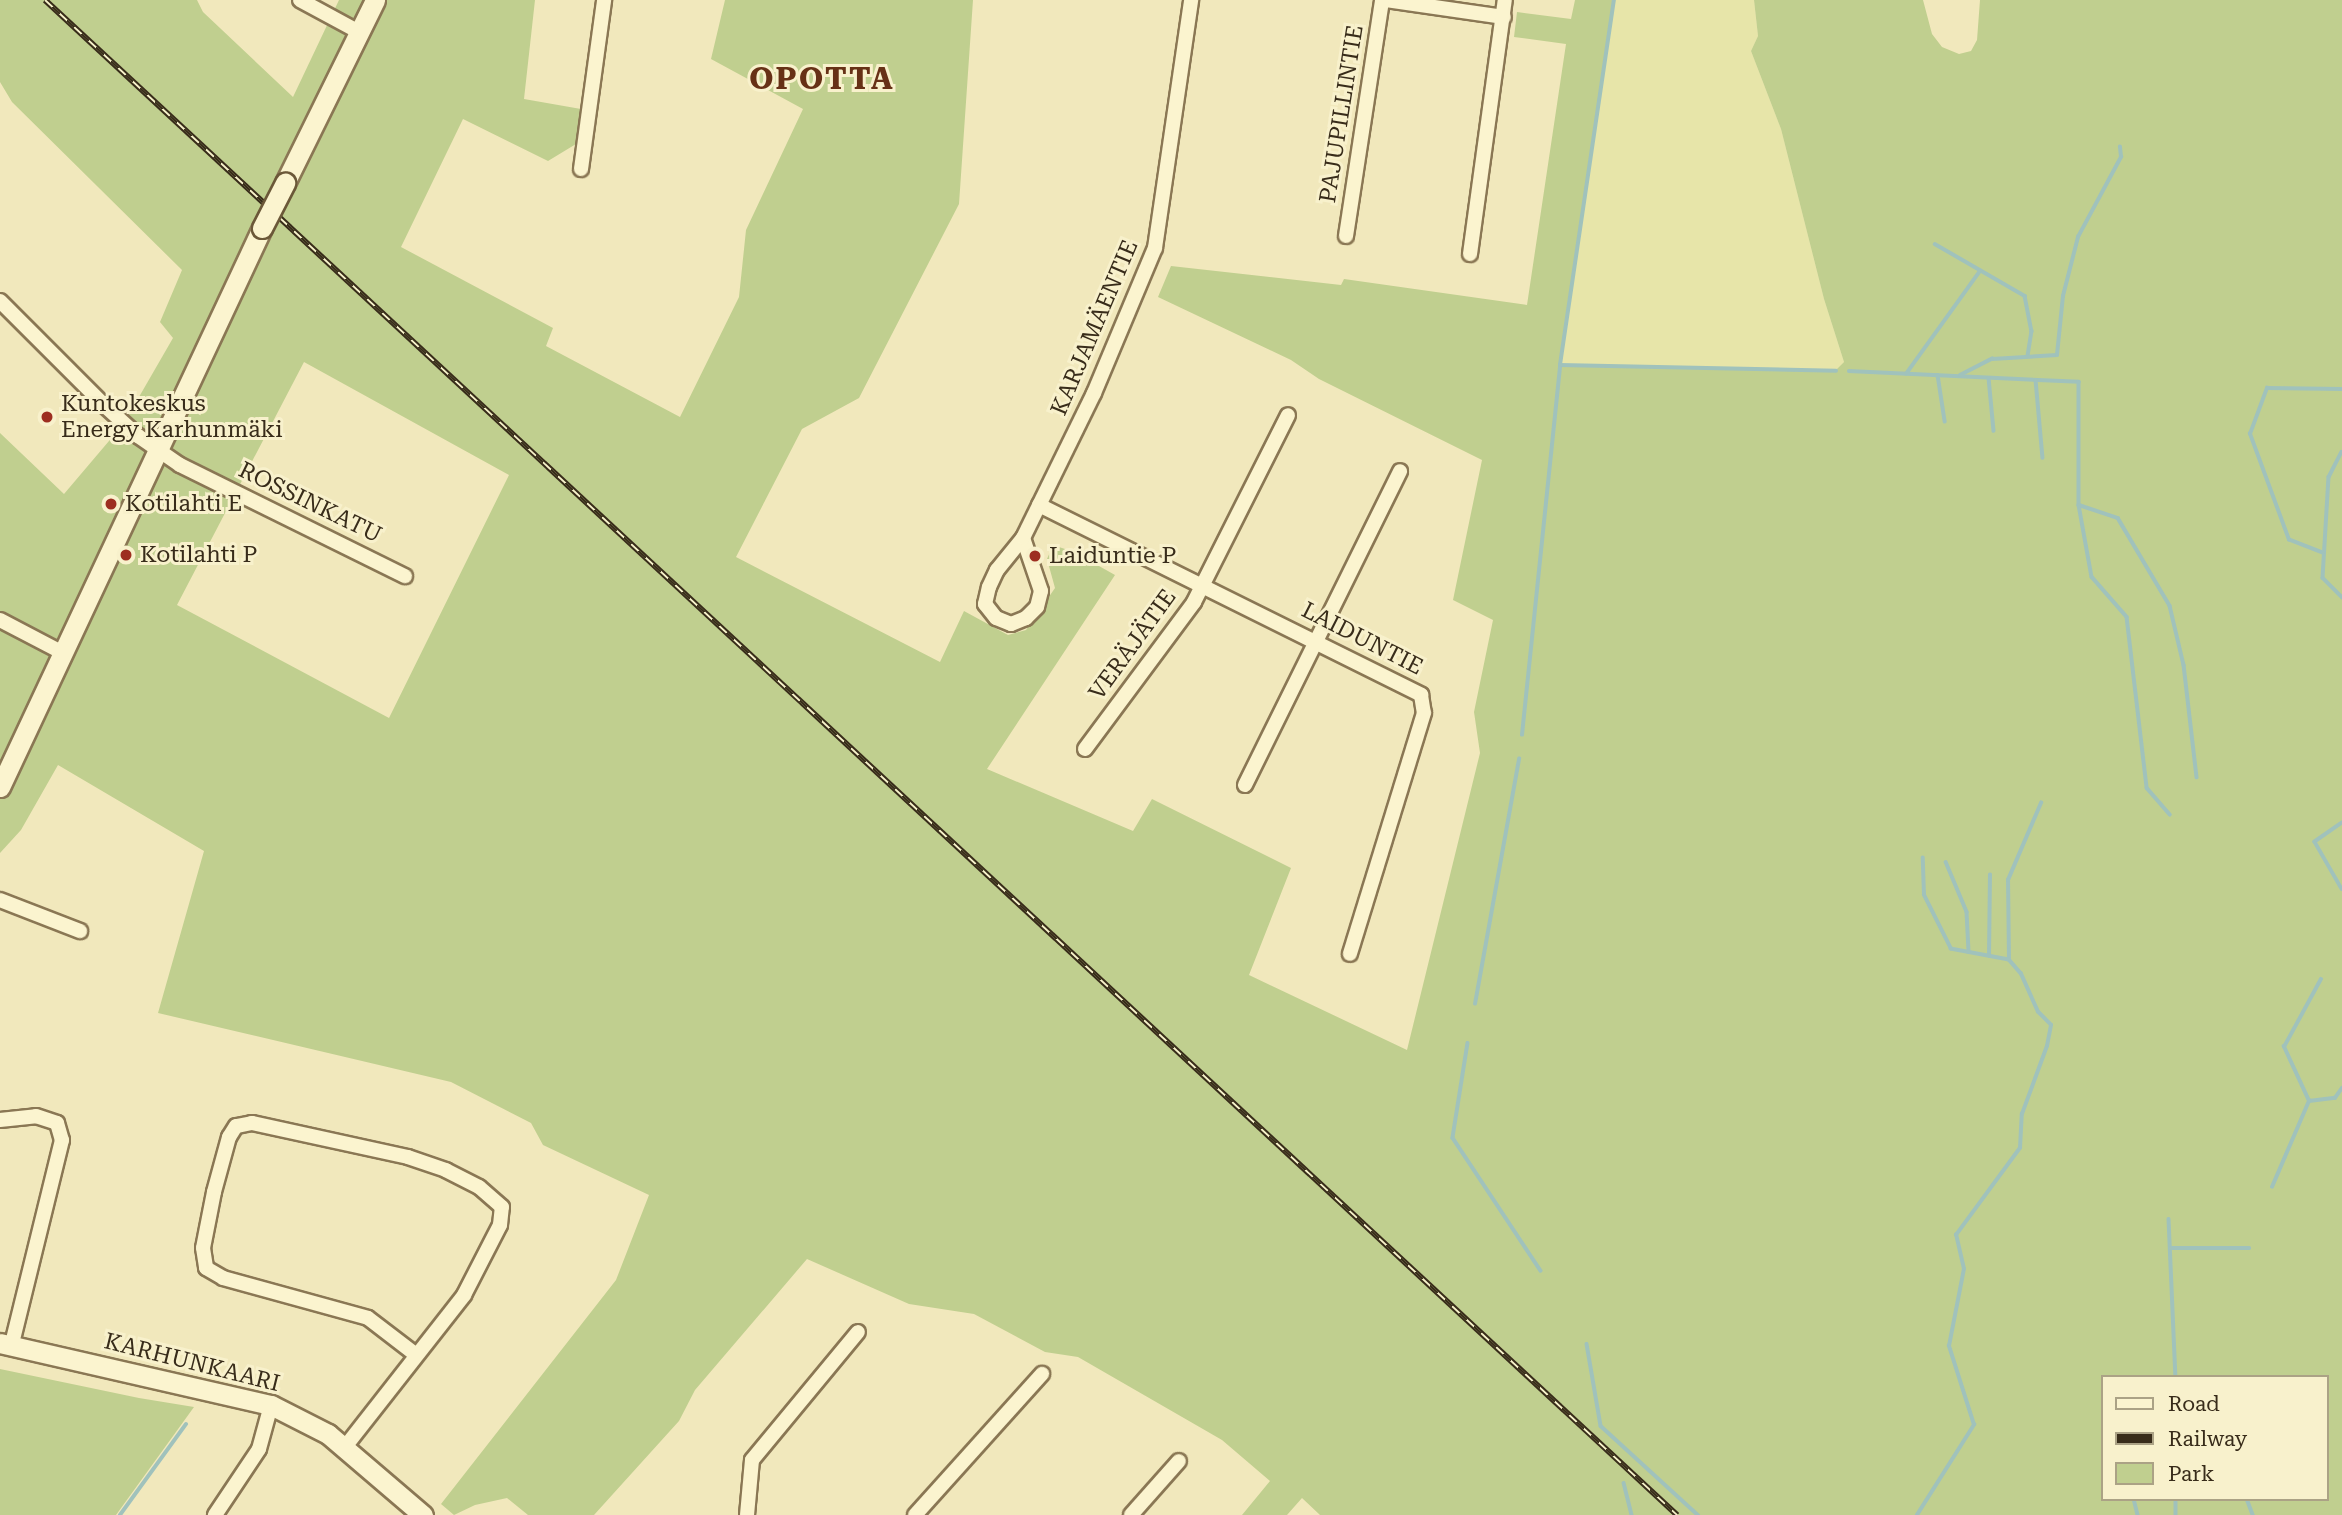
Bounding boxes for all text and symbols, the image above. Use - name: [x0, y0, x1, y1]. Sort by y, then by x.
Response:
- street label: PAJUPILLINTIE: [1314, 23, 1370, 205]
- district label: OPOTTA: [750, 61, 894, 97]
- street label: KARJAMÄENTIE: [1046, 236, 1144, 420]
- place label: Kuntokeskus Energy Karhunmäki: [61, 390, 283, 444]
- marker: Kuntokeskus Energy Karhunmäki: [39, 409, 55, 425]
- street label: ROSSINKATU: [234, 456, 386, 550]
- place label: Kotilahti E: [125, 490, 242, 518]
- marker: Kotilahti E: [103, 496, 119, 512]
- place label: Kotilahti P: [140, 541, 257, 569]
- place label: Laiduntie P: [1049, 542, 1176, 570]
- marker: Kotilahti P: [118, 547, 134, 563]
- marker: Laiduntie P: [1027, 548, 1043, 564]
- street label: VERÄJÄTIE: [1084, 584, 1182, 706]
- street label: LAIDUNTIE: [1297, 597, 1427, 681]
- street label: KARHUNKAARI: [101, 1328, 283, 1398]
- legend: [2100, 1375, 2328, 1501]
- text: Road: [2168, 1392, 2220, 1416]
- text: Railway: [2168, 1427, 2247, 1451]
- text: Park: [2168, 1462, 2214, 1486]

